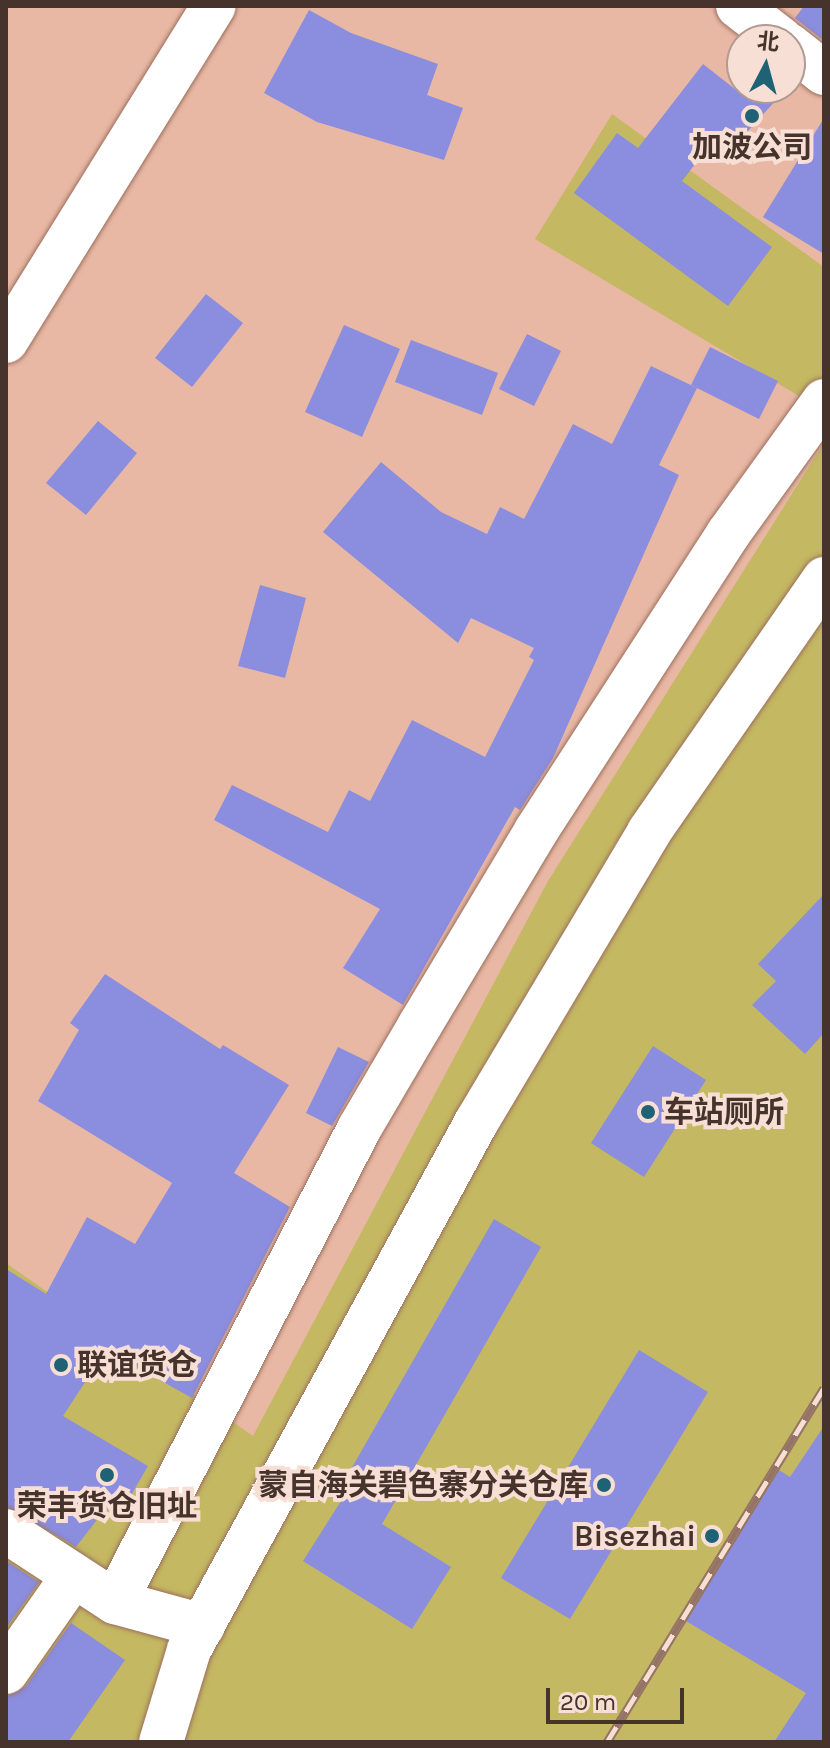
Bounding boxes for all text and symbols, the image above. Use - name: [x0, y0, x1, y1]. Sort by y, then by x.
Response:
- north arrow: [726, 24, 806, 104]
- text: 北: [756, 28, 781, 56]
- marker: 加波公司: [743, 107, 761, 125]
- place label: 加波公司: [692, 129, 812, 165]
- place label: 车站厕所: [664, 1094, 784, 1130]
- marker: 车站厕所: [639, 1103, 657, 1121]
- place label: 联谊货仓: [77, 1347, 197, 1383]
- marker: 联谊货仓: [52, 1356, 70, 1374]
- marker: 荣丰货仓旧址: [98, 1466, 116, 1484]
- place label: 蒙自海关碧色寨分关仓库: [258, 1467, 588, 1503]
- marker: 蒙自海关碧色寨分关仓库: [595, 1476, 613, 1494]
- place label: 荣丰货仓旧址: [17, 1488, 197, 1524]
- place label: Bisezhai: [574, 1518, 696, 1554]
- marker: Bisezhai: [703, 1527, 721, 1545]
- scale bar: [550, 1672, 688, 1722]
- text: 20 m: [560, 1688, 616, 1716]

